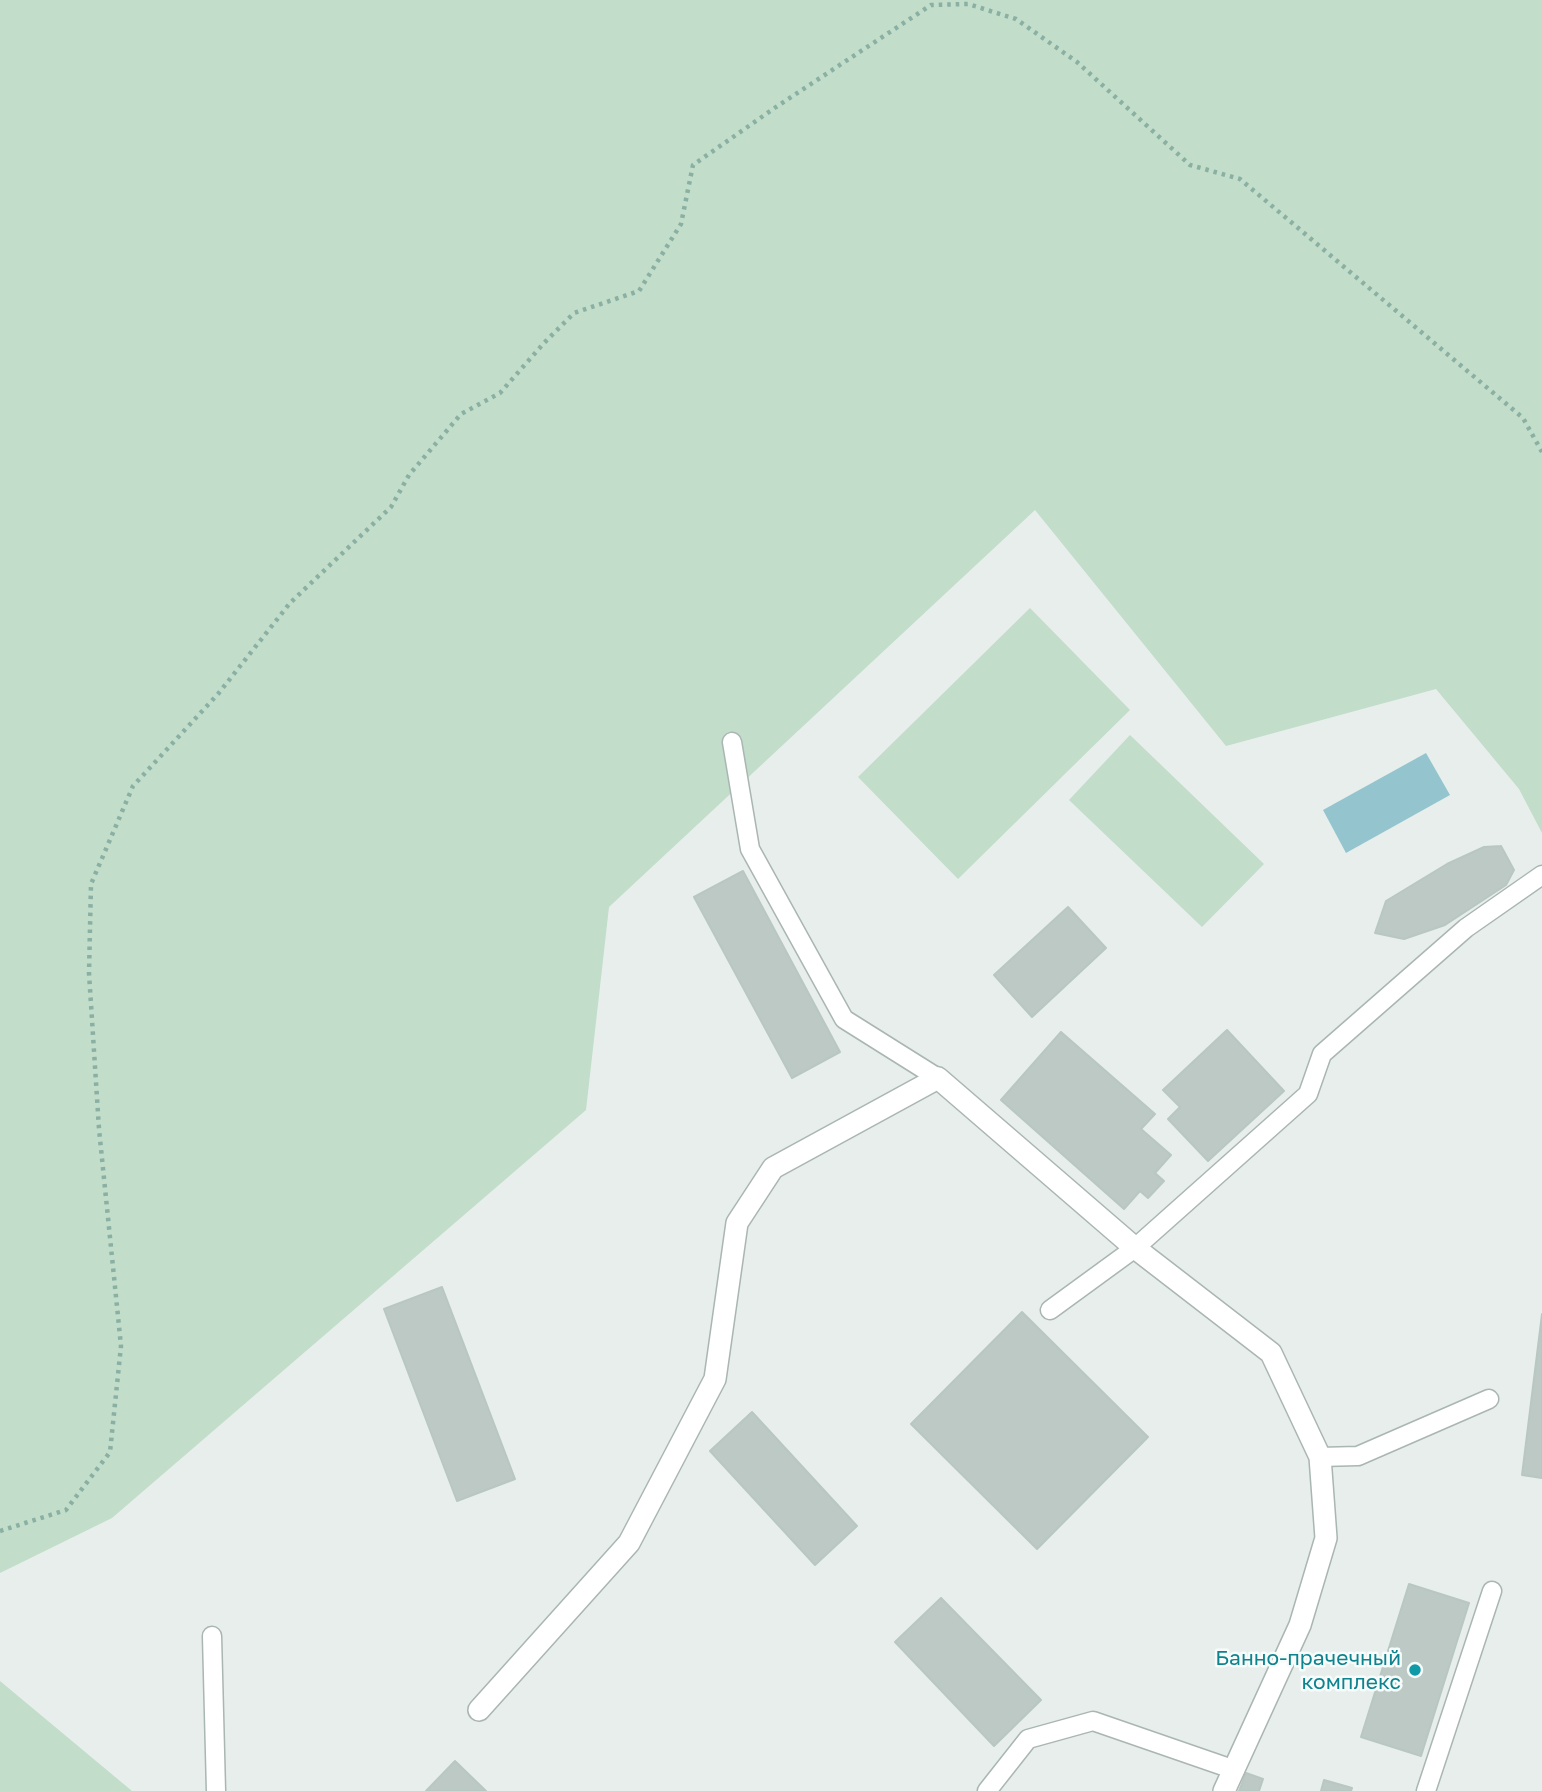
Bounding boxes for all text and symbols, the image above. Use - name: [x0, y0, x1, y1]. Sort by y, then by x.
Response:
- place label: Банно-прачечный комплекс: [1215, 1645, 1401, 1695]
- marker: Банно-прачечный комплекс: [1407, 1662, 1423, 1678]

